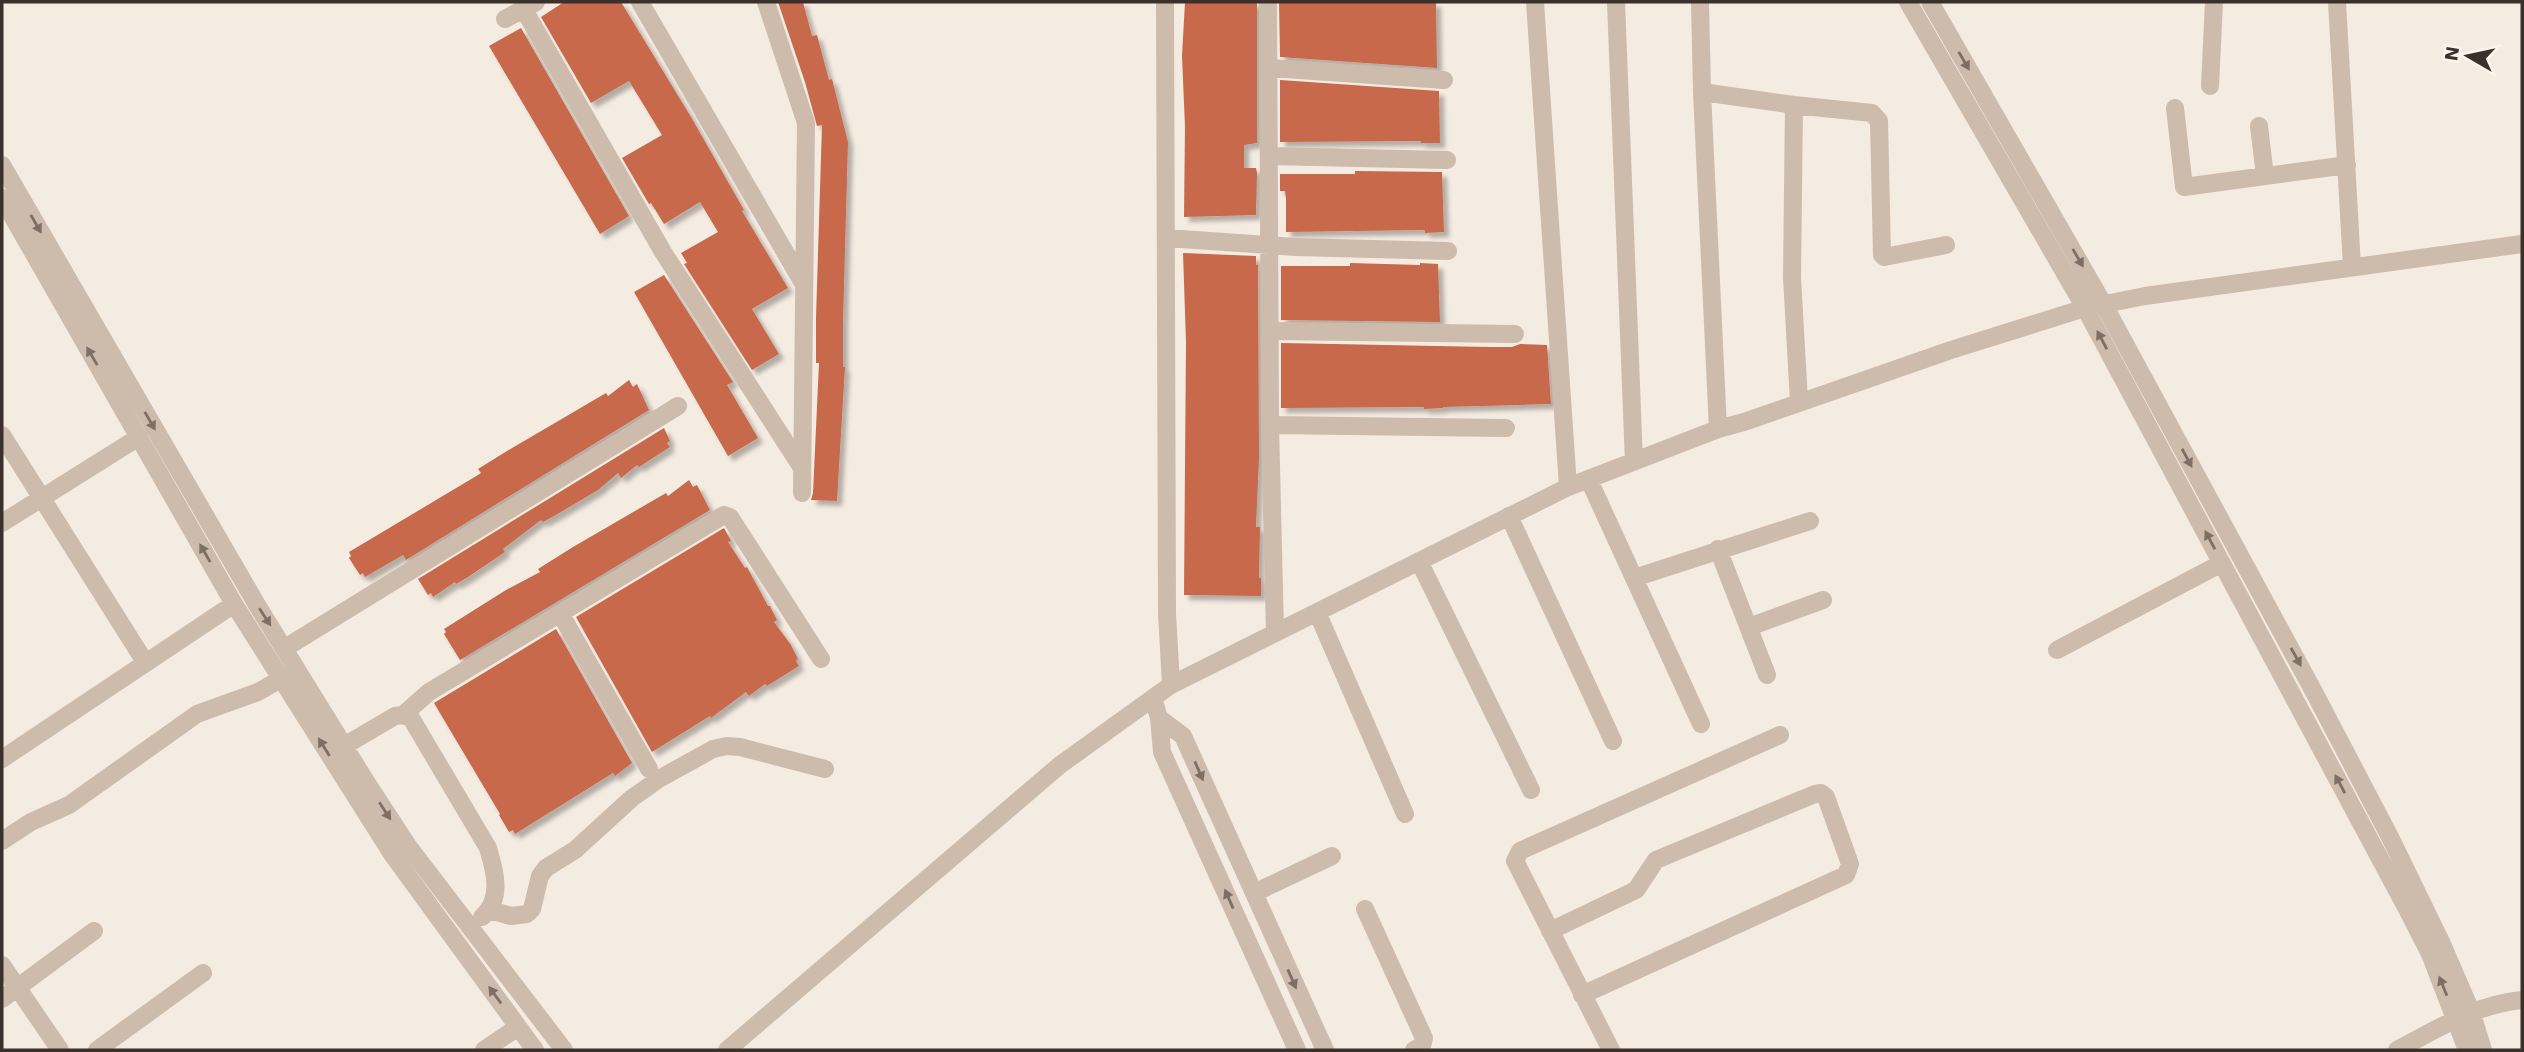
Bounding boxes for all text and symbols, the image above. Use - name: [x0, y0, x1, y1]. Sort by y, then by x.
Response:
- north arrow: [2433, 21, 2503, 91]
- text: N: [2439, 45, 2464, 62]
- one-way arrow: [1958, 51, 1970, 70]
- one-way arrow: [30, 215, 42, 234]
- one-way arrow: [2072, 248, 2084, 268]
- one-way arrow: [2096, 330, 2108, 349]
- one-way arrow: [86, 346, 99, 365]
- one-way arrow: [144, 411, 156, 431]
- one-way arrow: [2181, 448, 2193, 467]
- one-way arrow: [2204, 530, 2215, 550]
- one-way arrow: [199, 544, 211, 563]
- one-way arrow: [258, 608, 271, 627]
- one-way arrow: [2290, 648, 2302, 667]
- one-way arrow: [318, 738, 331, 757]
- one-way arrow: [1193, 761, 1205, 781]
- one-way arrow: [2334, 774, 2346, 794]
- one-way arrow: [378, 801, 391, 820]
- one-way arrow: [1223, 889, 1234, 909]
- one-way arrow: [1287, 968, 1298, 989]
- one-way arrow: [2438, 976, 2449, 997]
- one-way arrow: [488, 986, 502, 1004]

